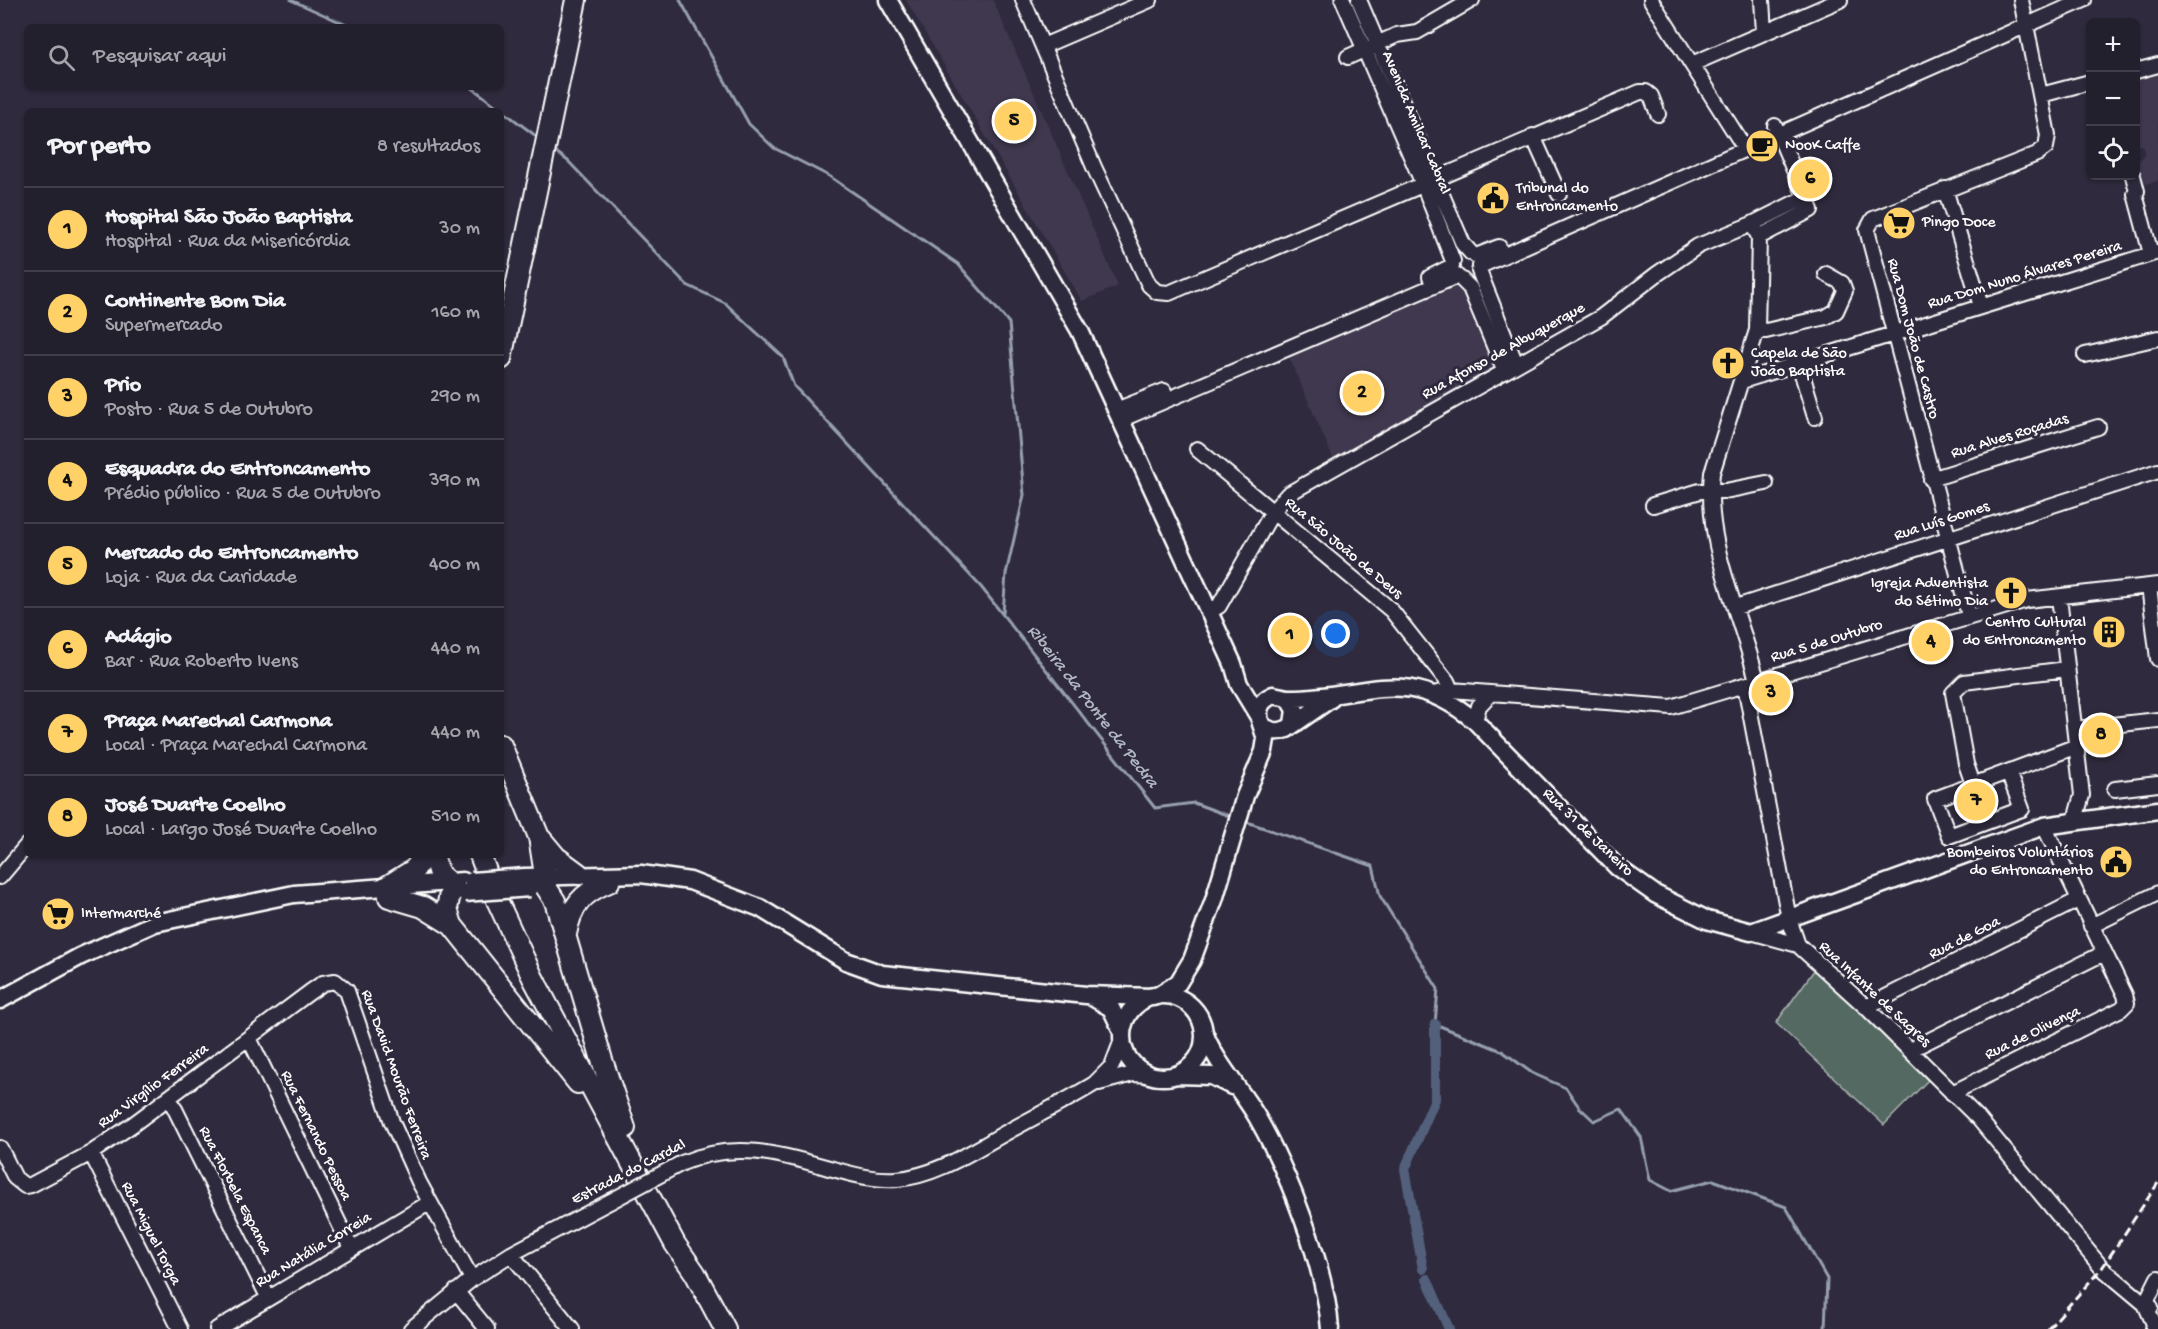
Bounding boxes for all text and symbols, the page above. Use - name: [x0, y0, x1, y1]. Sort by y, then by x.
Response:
- map controls: [2086, 18, 2140, 180]
- button: +: [2086, 18, 2140, 72]
- search box: [24, 24, 504, 90]
- icon: search: [45, 41, 78, 74]
- text: Pesquisar aqui: [93, 44, 227, 70]
- street label: Avenida Amilcar Cabral: [1376, 49, 1454, 197]
- button: −: [2086, 72, 2140, 126]
- pin: 5: [994, 98, 1034, 144]
- button: locate: [2086, 126, 2140, 180]
- cafe icon: NooK Caffe: [1744, 128, 1780, 164]
- text: Por perto: [48, 132, 151, 163]
- text: 8 resultados: [377, 136, 480, 159]
- place label: NooK Caffe: [1785, 137, 1861, 156]
- pin: 6: [1790, 156, 1830, 201]
- public building icon: Tribunal do Entroncamento: [1475, 180, 1511, 216]
- place label: Tribunal do Entroncamento: [1515, 180, 1618, 217]
- text: Hospital São João Baptista: [105, 205, 352, 231]
- supermarket icon: Pingo Doce: [1881, 205, 1917, 241]
- place label: Pingo Doce: [1921, 214, 1996, 233]
- text: 1: [63, 218, 72, 241]
- text: 30 m: [439, 218, 480, 241]
- text: Hospital · Rua da Misericórdia: [105, 231, 350, 254]
- street label: Rua Dom Nuno Álvares Pereira: [1926, 236, 2125, 315]
- street label: Rua Dom João de Castro: [1881, 257, 1943, 421]
- text: Continente Bom Dia: [105, 289, 285, 315]
- street label: Rua Afonso de Albuquerque: [1419, 299, 1589, 405]
- text: 2: [63, 302, 72, 325]
- text: 160 m: [431, 302, 480, 325]
- text: Supermercado: [105, 315, 223, 338]
- church icon: Capela de São João Baptista: [1710, 345, 1746, 381]
- place label: Capela de São João Baptista: [1751, 345, 1847, 382]
- pin: 2: [1342, 370, 1382, 416]
- text: Prio: [105, 373, 141, 399]
- text: 3: [62, 386, 73, 409]
- text: 290 m: [430, 386, 480, 409]
- text: Posto · Rua 5 de Outubro: [105, 399, 313, 422]
- street label: Rua Alves Roçadas: [1949, 410, 2072, 464]
- text: Esquadra do Entroncamento: [105, 457, 370, 483]
- text: 4: [63, 470, 72, 493]
- text: 390 m: [429, 470, 480, 493]
- text: Prédio público · Rua 5 de Outubro: [105, 483, 381, 506]
- street label: Rua São João de Deus: [1280, 494, 1407, 605]
- street label: Rua Luís Gomes: [1892, 497, 1993, 546]
- text: Mercado do Entroncamento: [105, 541, 358, 567]
- text: 5: [62, 554, 73, 577]
- text: 400 m: [429, 554, 480, 577]
- text: Loja · Rua da Caridade: [105, 567, 297, 590]
- place label: Igreja Adventista do Sétimo Dia: [1871, 575, 1989, 612]
- church icon: Igreja Adventista do Sétimo Dia: [1993, 575, 2029, 611]
- pin: 1: [1270, 612, 1310, 658]
- place label: Centro Cultural do Entroncamento: [1962, 614, 2086, 651]
- building icon: Centro Cultural do Entroncamento: [2091, 614, 2127, 650]
- street label: Rua 5 de Outubro: [1769, 616, 1885, 668]
- your location: [1321, 619, 1350, 648]
- pin: 4: [1912, 620, 1950, 664]
- water label: Ribeira da Ponte da Pedra: [1022, 621, 1163, 793]
- text: Adágio: [105, 625, 172, 651]
- text: 6: [62, 638, 73, 661]
- text: 440 m: [431, 638, 480, 661]
- text: Bar · Rua Roberto Ivens: [105, 651, 298, 674]
- pin: 3: [1752, 670, 1790, 716]
- text: Praça Marechal Carmona: [105, 709, 332, 735]
- pin: 8: [2082, 712, 2120, 758]
- text: 7: [62, 722, 73, 745]
- text: 440 m: [431, 722, 480, 745]
- text: Local · Praça Marechal Carmona: [105, 735, 367, 758]
- pin: 7: [1956, 778, 1996, 824]
- street label: Rua 31 de Janeiro: [1538, 785, 1636, 881]
- text: José Duarte Coelho: [105, 793, 286, 819]
- text: 8: [62, 806, 73, 829]
- text: 510 m: [431, 806, 480, 829]
- text: Local · Largo José Duarte Coelho: [105, 819, 377, 842]
- place label: Bombeiros Voluntários do Entroncamento: [1946, 844, 2094, 881]
- public building icon: Bombeiros Voluntários do Entroncamento: [2098, 844, 2134, 880]
- supermarket icon: Intermarché: [40, 896, 76, 932]
- place label: Intermarché: [81, 905, 162, 924]
- street label: Rua de Goa: [1926, 912, 2005, 965]
- street label: Rua Infante de Sagres: [1814, 938, 1935, 1053]
- street label: Rua David Mourão Ferreira: [355, 988, 435, 1163]
- street label: Rua de Olivença: [1982, 1002, 2085, 1065]
- street label: Rua Virgílio Ferreira: [95, 1040, 214, 1134]
- street label: Rua Fernando Pessoa: [275, 1068, 355, 1205]
- street label: Rua Florbela Espanca: [193, 1124, 275, 1259]
- street label: Estrada do Cardal: [569, 1136, 689, 1210]
- street label: Rua Miguel Torga: [116, 1179, 185, 1290]
- street label: Rua Natália Correia: [253, 1208, 376, 1293]

